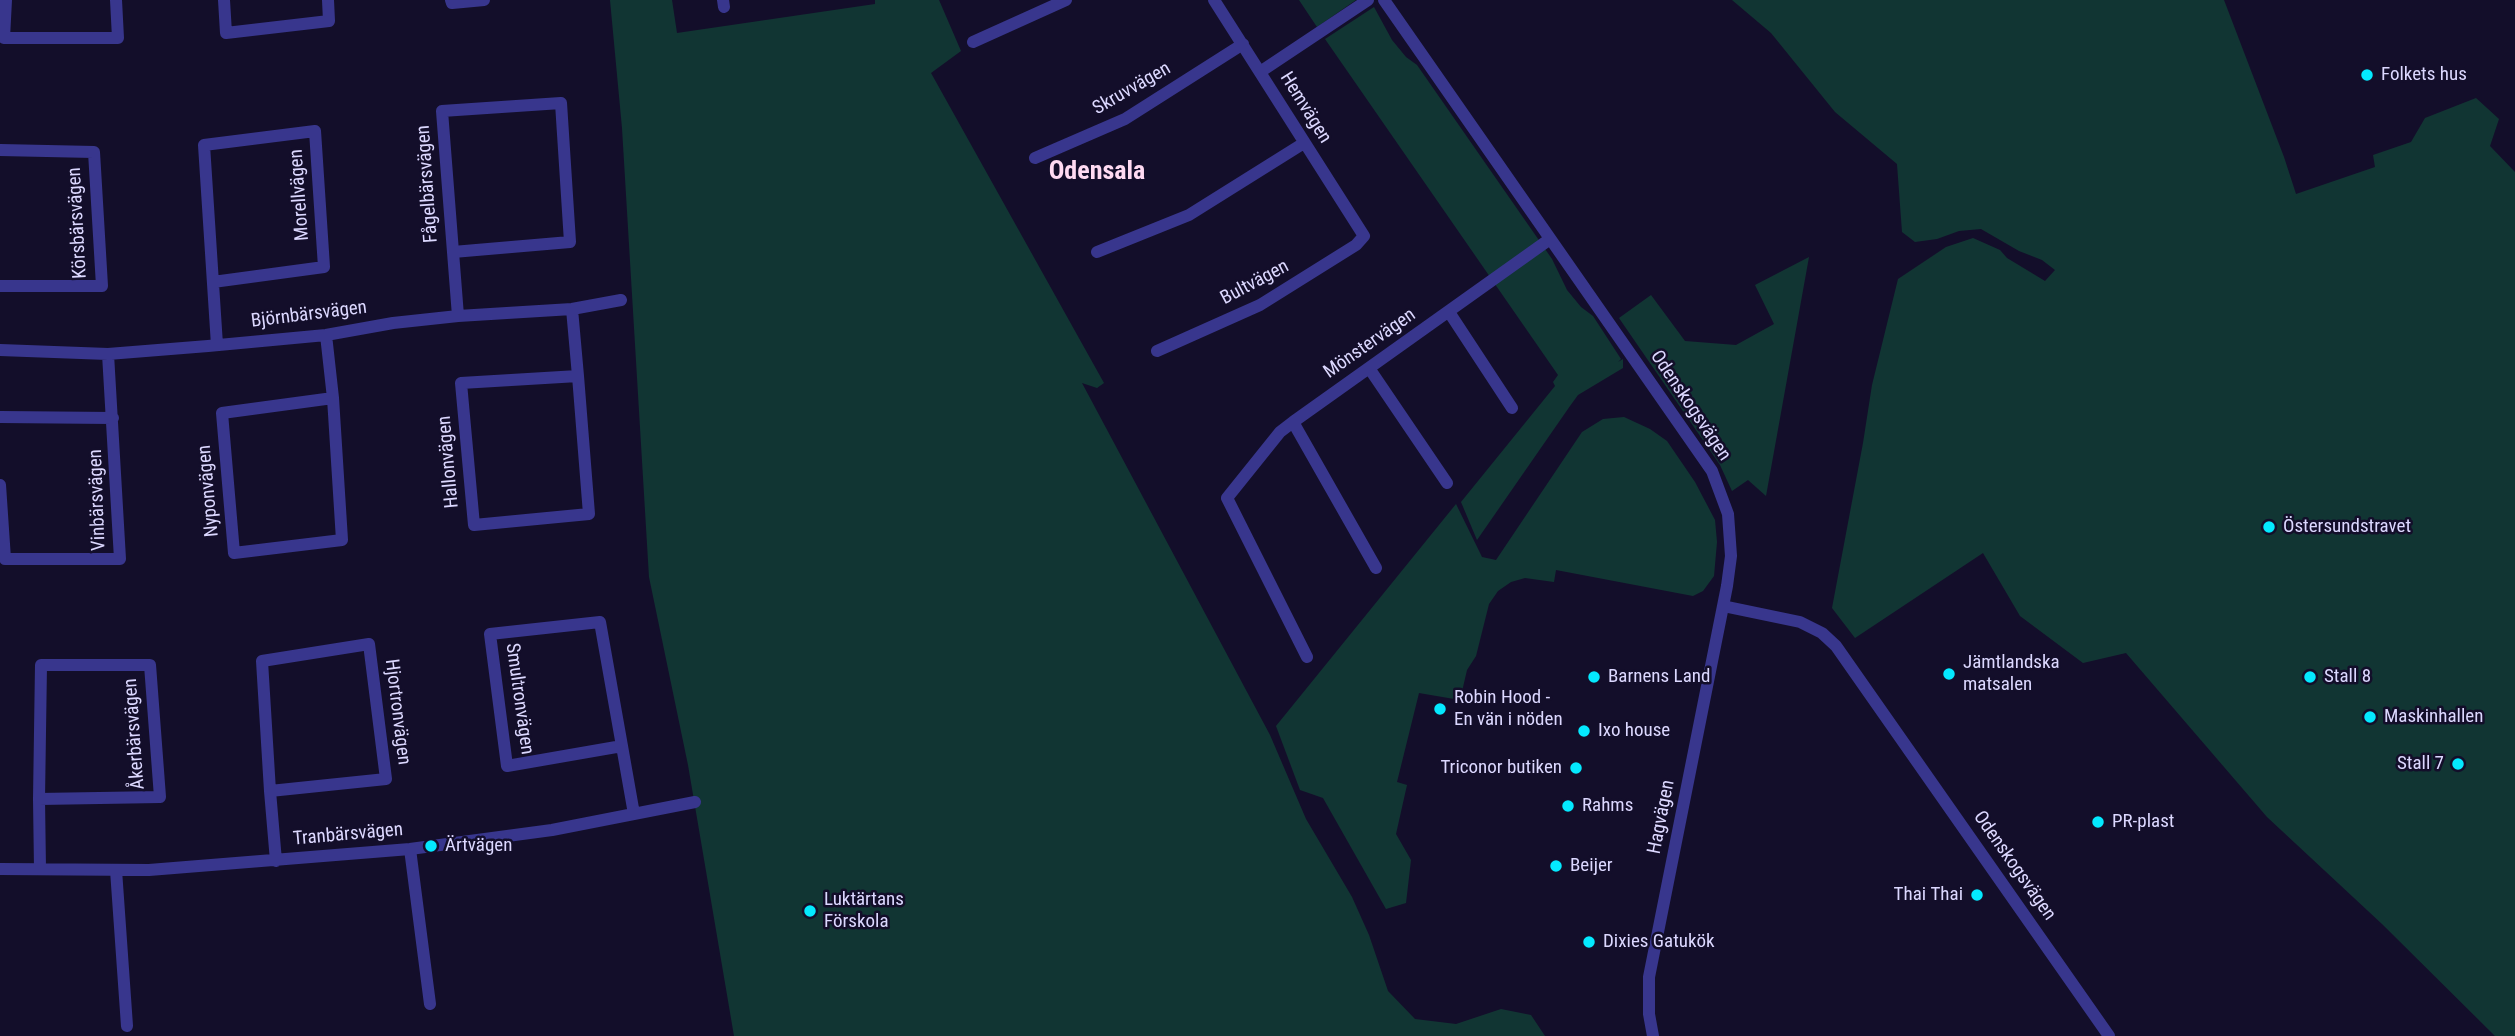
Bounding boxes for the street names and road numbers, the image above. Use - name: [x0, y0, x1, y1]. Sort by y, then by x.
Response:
- street label: Skruvvägen: [1089, 58, 1175, 120]
- street label: Hemvägen: [1274, 68, 1336, 148]
- street label: Fågelbärsvägen: [413, 124, 443, 244]
- street label: Morellvägen: [285, 148, 315, 242]
- street label: Körsbärsvägen: [64, 167, 92, 279]
- street label: Bultvägen: [1217, 256, 1293, 310]
- street label: Björnbärsvägen: [250, 297, 368, 333]
- street label: Mönstervägen: [1320, 304, 1420, 384]
- street label: Odenskogsvägen: [1645, 346, 1735, 466]
- street label: Hallonvägen: [434, 415, 464, 509]
- street label: Nyponvägen: [194, 444, 224, 538]
- street label: Vinbärsvägen: [85, 449, 111, 551]
- street label: Smultronvägen: [500, 642, 538, 756]
- street label: Hjortronvägen: [379, 658, 415, 766]
- street label: Åkerbärsvägen: [120, 678, 150, 790]
- street label: Hagvägen: [1644, 778, 1680, 856]
- street label: Odenskogsvägen: [1968, 807, 2060, 925]
- street label: Tranbärsvägen: [292, 819, 404, 851]

